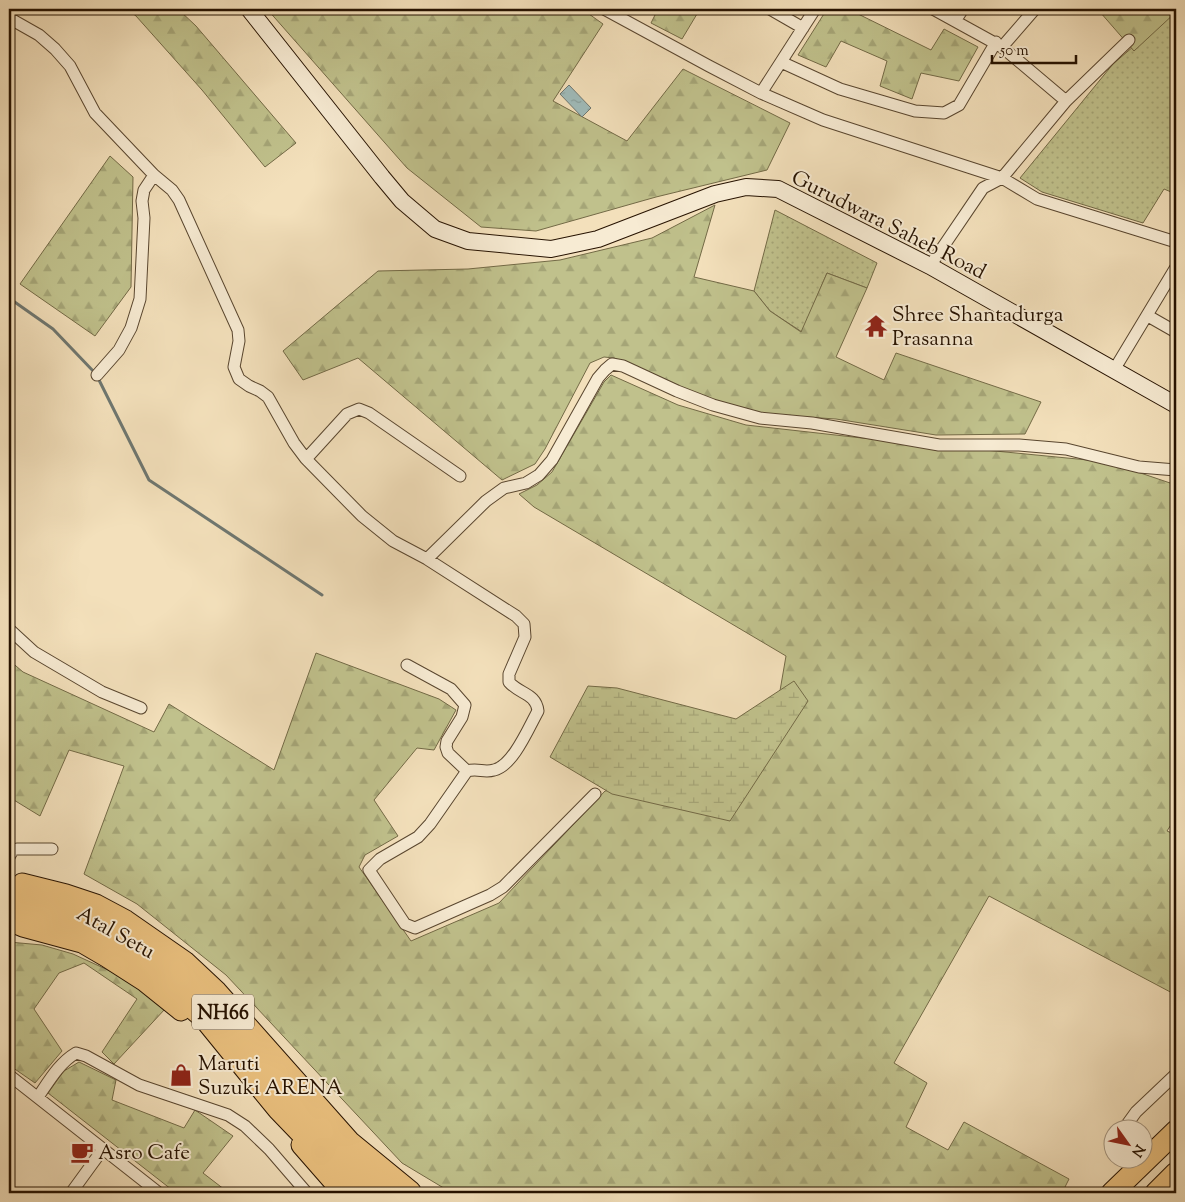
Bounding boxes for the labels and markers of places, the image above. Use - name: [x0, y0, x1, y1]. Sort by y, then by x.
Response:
- place label: Shree Shantadurga Prasanna: [892, 301, 1064, 355]
- temple icon: Shree Shantadurga Prasanna: [863, 313, 889, 339]
- place label: Maruti Suzuki ARENA: [198, 1050, 343, 1104]
- shop icon: Maruti Suzuki ARENA: [168, 1062, 194, 1088]
- cafe icon: Asro Cafe: [69, 1139, 95, 1165]
- place label: Asro Cafe: [98, 1139, 190, 1169]

